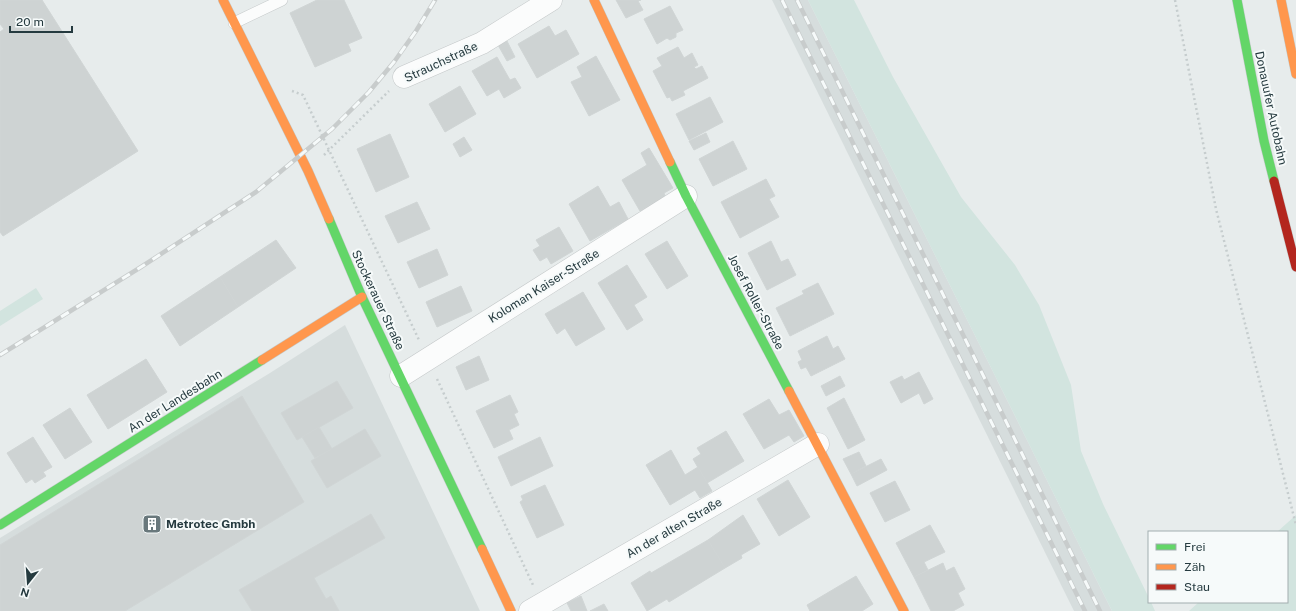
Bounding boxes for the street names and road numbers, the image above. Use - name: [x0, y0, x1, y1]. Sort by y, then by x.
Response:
- street label: Strauchstraße: [402, 39, 480, 85]
- street label: Donauufer Autobahn: [1252, 50, 1290, 166]
- street label: Koloman Kaiser-Straße: [486, 246, 602, 326]
- street label: Stockerauer Straße: [349, 248, 407, 352]
- street label: Josef Roller-Straße: [725, 252, 787, 352]
- street label: An der Landesbahn: [126, 367, 224, 435]
- street label: An der alten Straße: [624, 495, 725, 561]

